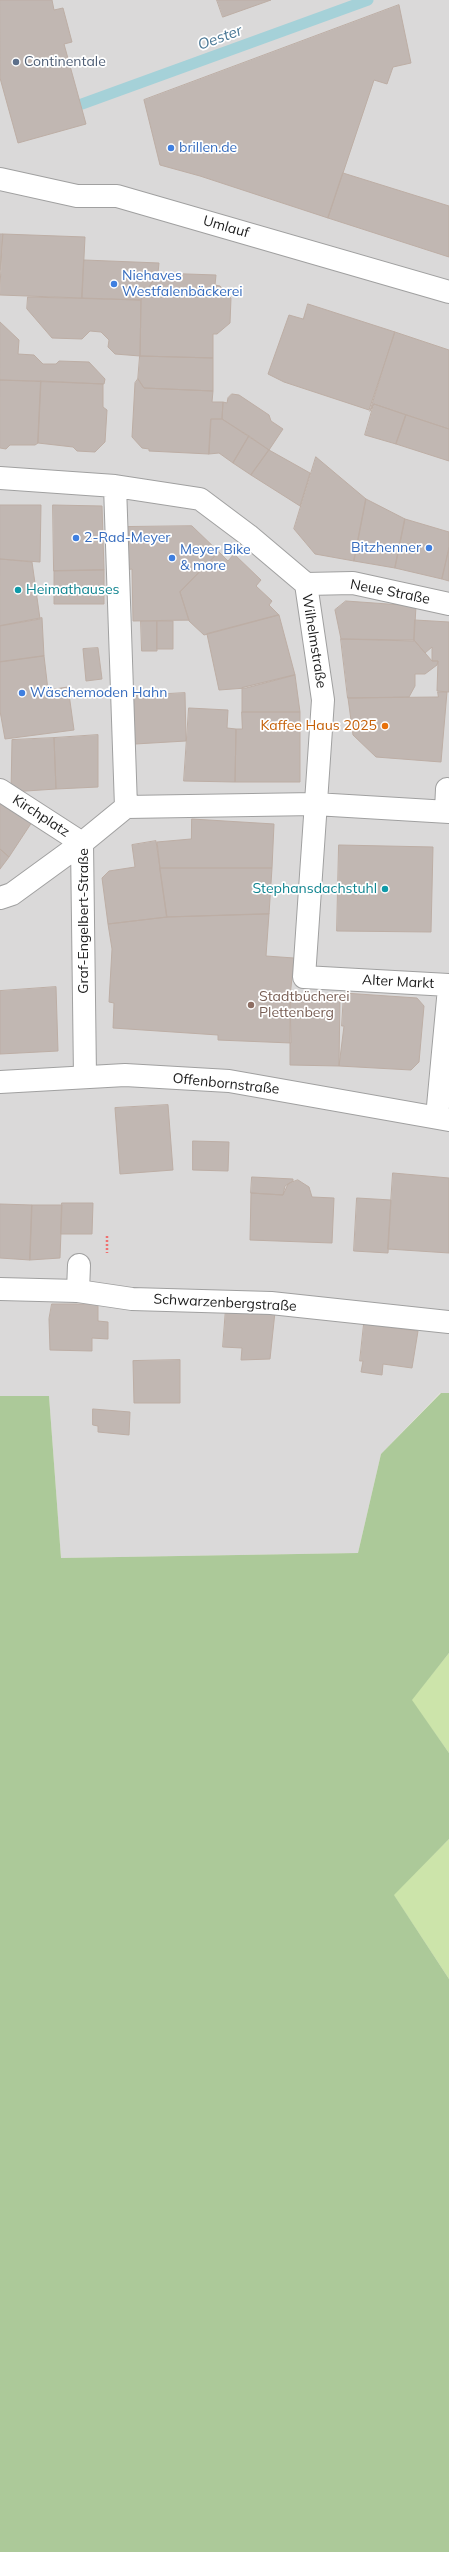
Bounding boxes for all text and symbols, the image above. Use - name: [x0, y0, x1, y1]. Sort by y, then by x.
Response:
- water label: Oester: [195, 22, 245, 54]
- place label: Continentale: [24, 54, 106, 70]
- marker: Continentale: [11, 57, 21, 67]
- place label: brillen.de: [179, 140, 237, 156]
- marker: brillen.de: [166, 143, 176, 153]
- street label: Umlauf: [201, 212, 251, 242]
- place label: Niehaves Westfalenbäckerei: [122, 268, 243, 300]
- marker: Niehaves Westfalenbäckerei: [109, 279, 119, 289]
- place label: 2-Rad-Meyer: [84, 530, 170, 546]
- marker: 2-Rad-Meyer: [71, 533, 81, 543]
- place label: Bitzhenner: [351, 540, 421, 556]
- place label: Meyer Bike & more: [180, 542, 251, 574]
- marker: Bitzhenner: [424, 543, 434, 553]
- marker: Meyer Bike & more: [167, 553, 177, 563]
- street label: Neue Straße: [349, 576, 431, 608]
- place label: Heimathauses: [26, 582, 119, 598]
- marker: Heimathauses: [13, 585, 23, 595]
- street label: Wilhelmstraße: [298, 593, 330, 689]
- place label: Wäschemoden Hahn: [30, 685, 167, 701]
- marker: Wäschemoden Hahn: [17, 688, 27, 698]
- place label: Kaffee Haus 2025: [260, 718, 377, 734]
- marker: Kaffee Haus 2025: [380, 721, 390, 731]
- street label: Kirchplatz: [9, 791, 73, 841]
- street label: Graf-Engelbert-Straße: [76, 848, 92, 994]
- place label: Stephansdachstuhl: [252, 881, 377, 897]
- marker: Stephansdachstuhl: [380, 884, 390, 894]
- street label: Alter Markt: [361, 972, 435, 992]
- place label: Stadtbücherei Plettenberg: [259, 989, 349, 1022]
- marker: Stadtbücherei Plettenberg: [246, 1000, 256, 1010]
- street label: Offenbornstraße: [172, 1070, 280, 1098]
- street label: Schwarzenbergstraße: [153, 1291, 297, 1315]

